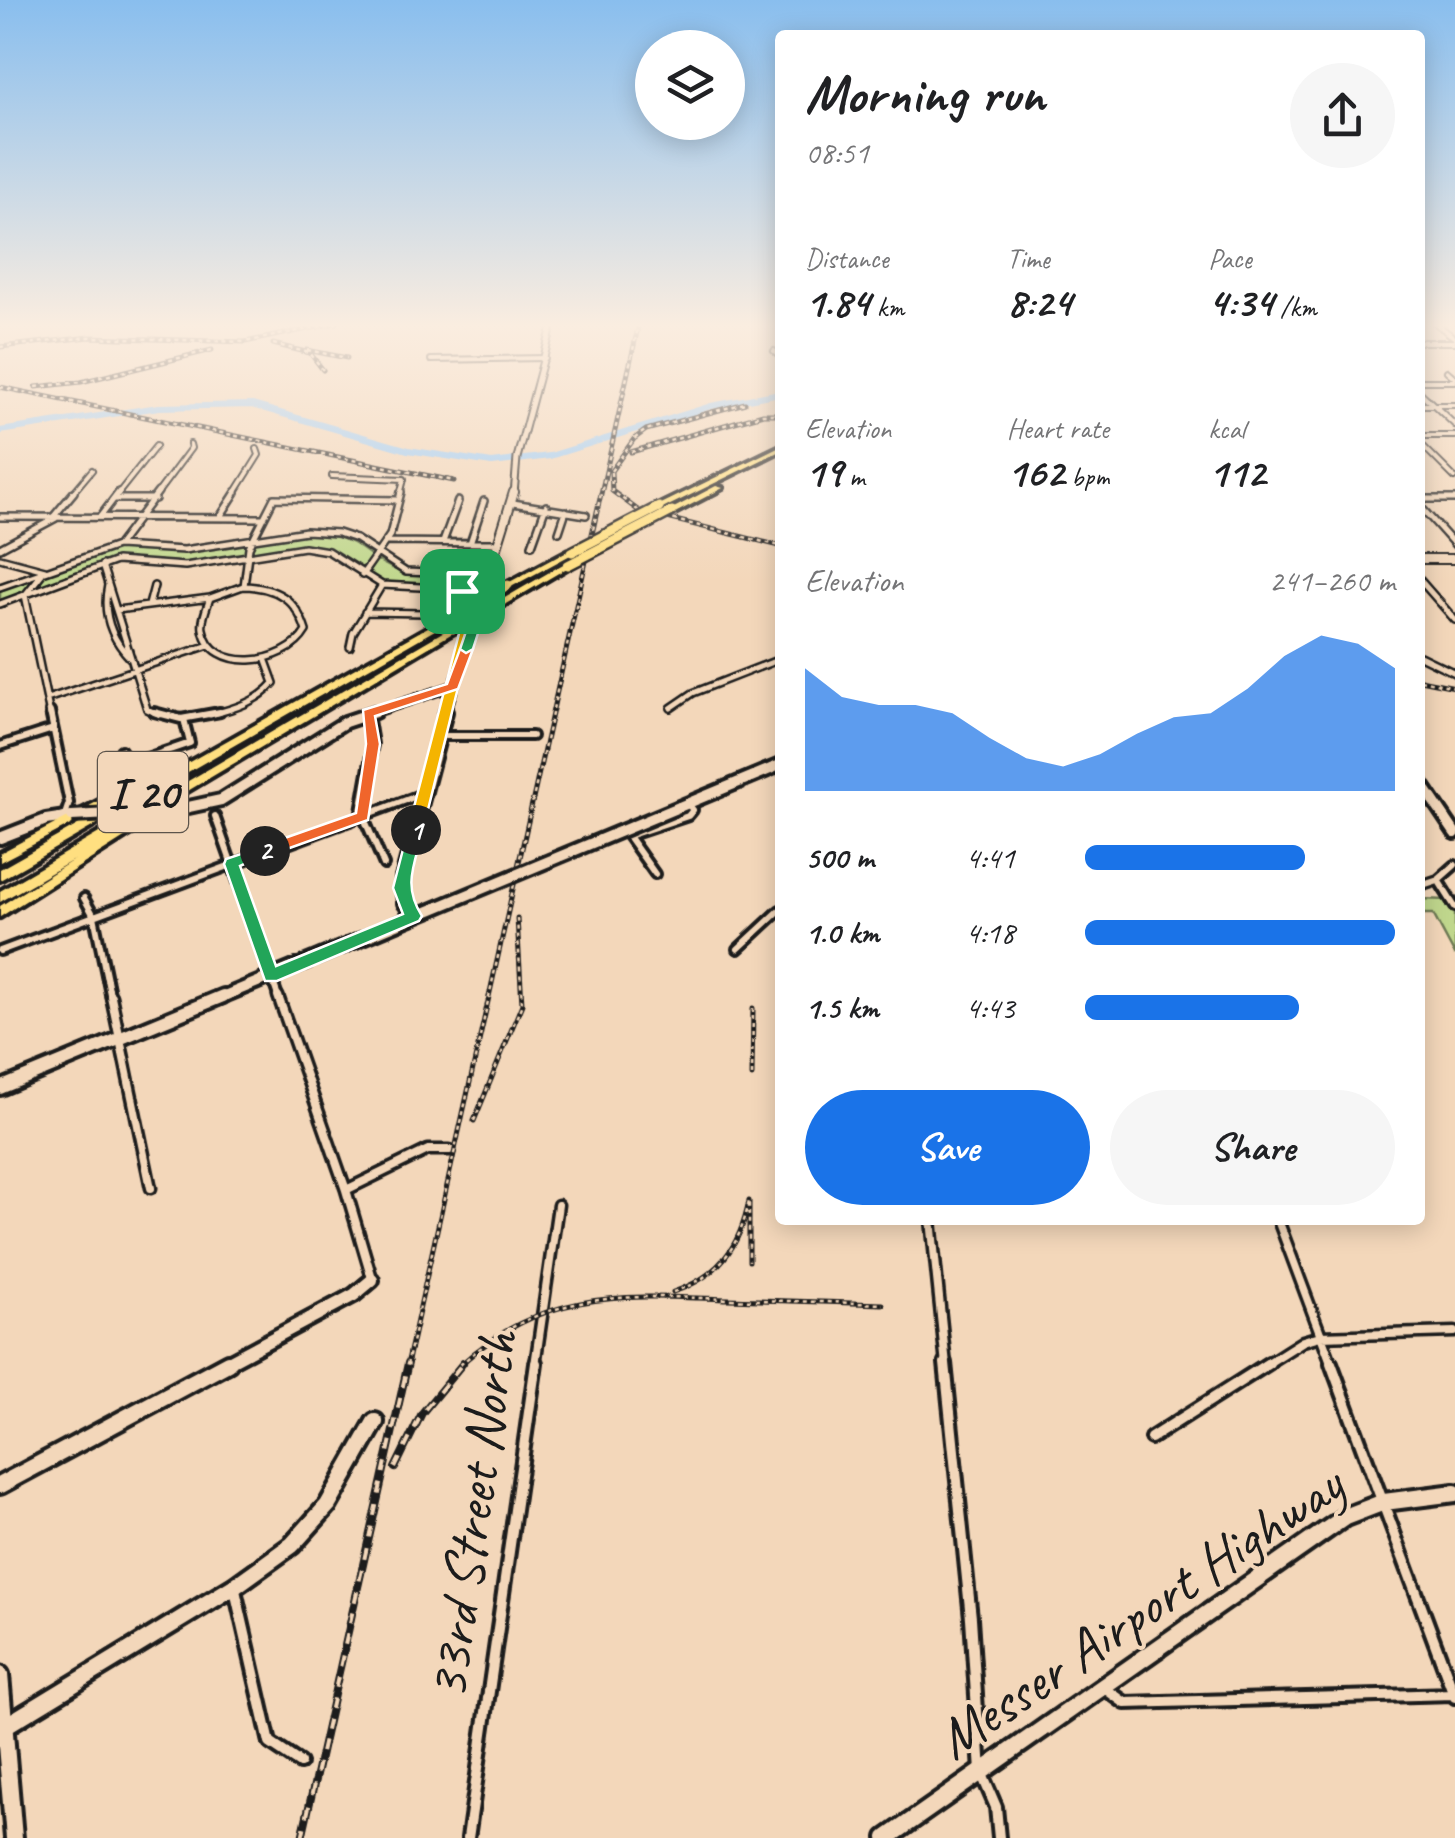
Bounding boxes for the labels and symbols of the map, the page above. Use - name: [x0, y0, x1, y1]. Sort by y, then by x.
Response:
- pin: [420, 549, 505, 634]
- road number: I 20: [98, 752, 188, 832]
- pin: 1: [391, 805, 441, 855]
- pin: 2: [240, 826, 290, 876]
- street label: 33rd Street North: [410, 1324, 534, 1704]
- street label: Messer Airport Highway: [922, 1446, 1360, 1775]

